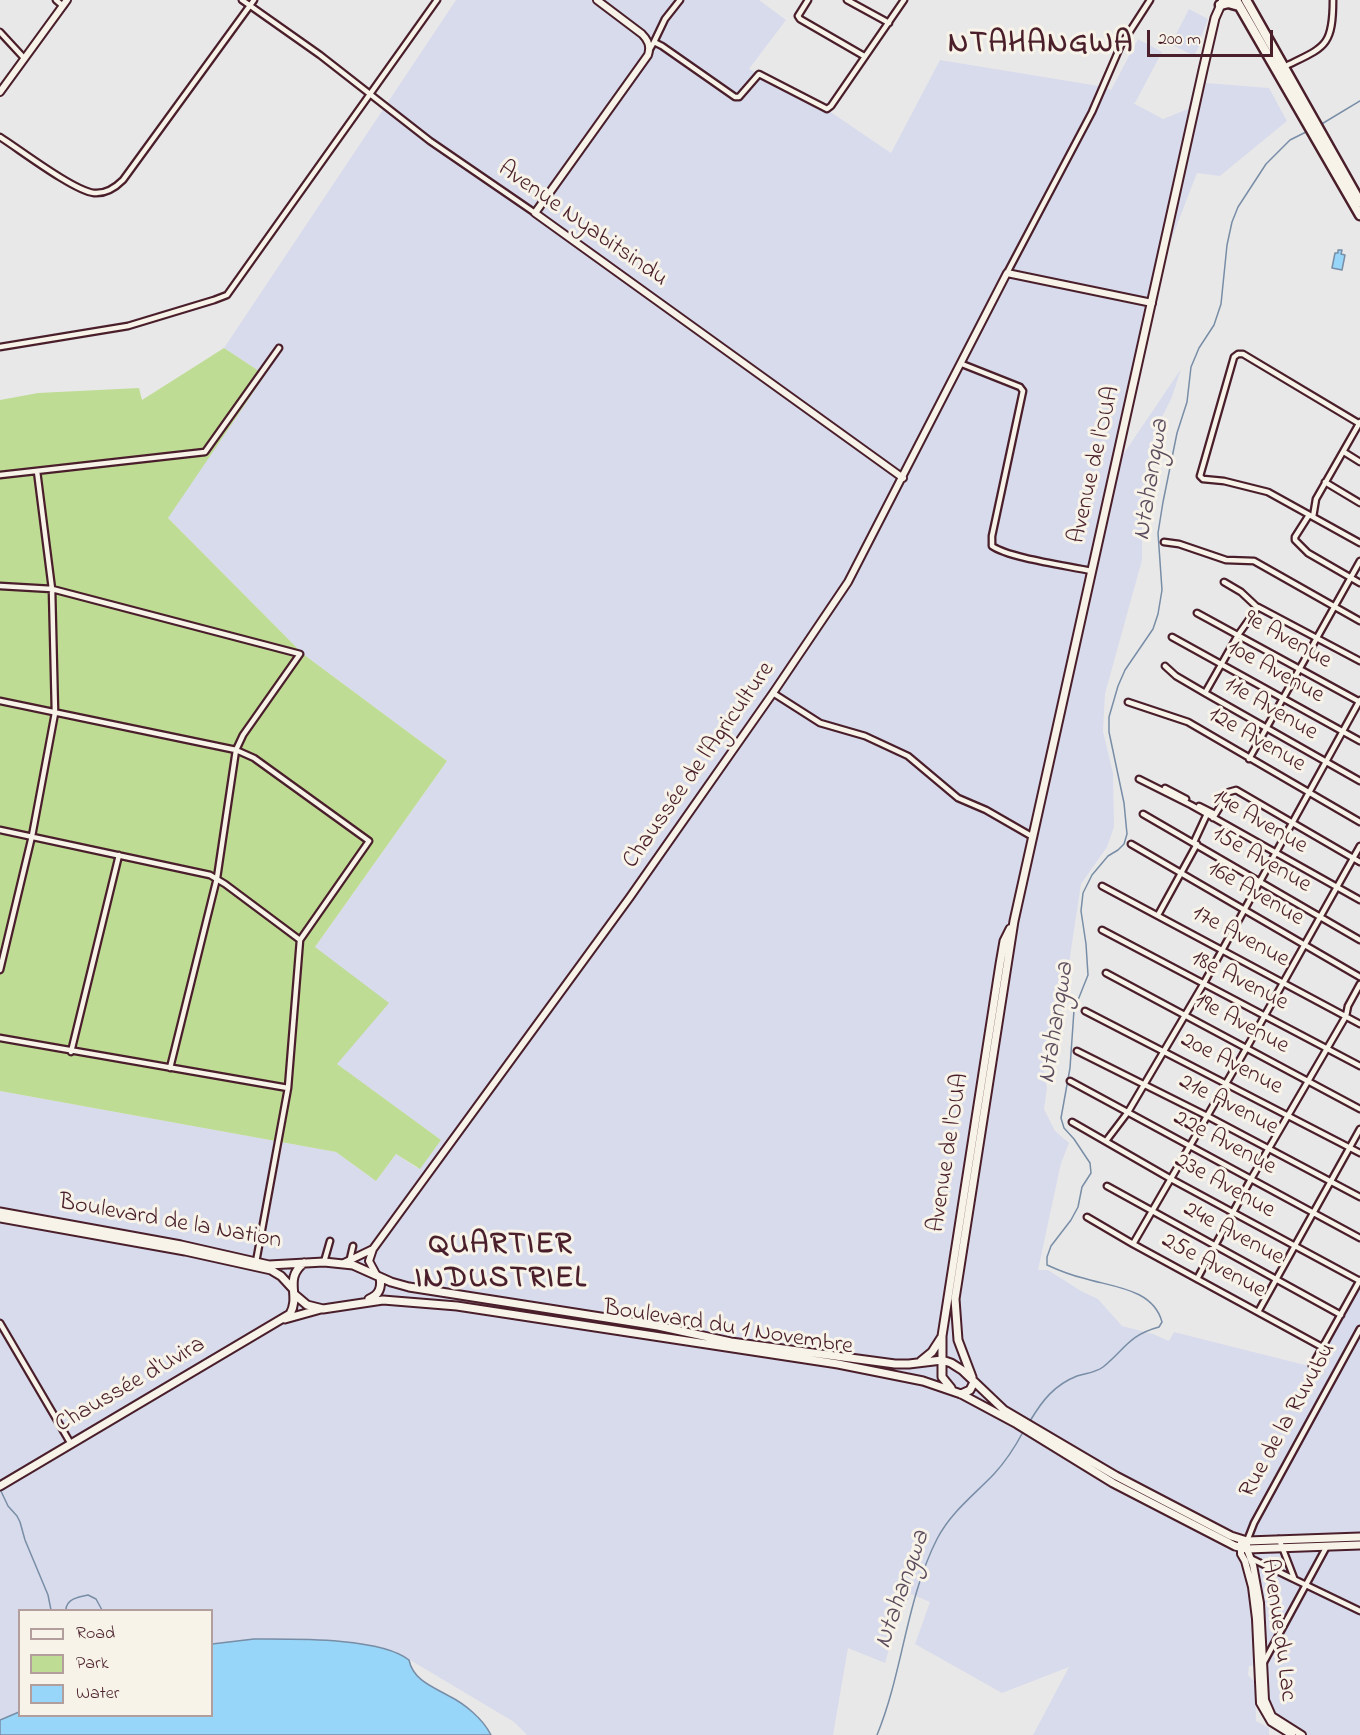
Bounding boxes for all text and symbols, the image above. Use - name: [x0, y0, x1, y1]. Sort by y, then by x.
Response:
- scale bar: [1150, 18, 1276, 56]
- text: 200 m: [1158, 27, 1201, 53]
- district label: NTAHANGWA: [948, 28, 1134, 64]
- street label: Avenue Nyabitsindu: [491, 156, 673, 294]
- street label: Avenue de l'OUA: [1064, 384, 1128, 546]
- water label: Ntahangwa: [1128, 417, 1178, 543]
- street label: 9e Avenue: [1238, 605, 1336, 677]
- street label: 10e Avenue: [1221, 635, 1329, 711]
- street label: Chaussée de l'Agriculture: [618, 657, 782, 875]
- street label: 11e Avenue: [1218, 672, 1322, 748]
- street label: 12e Avenue: [1202, 702, 1310, 780]
- street label: 14e Avenue: [1206, 784, 1312, 862]
- street label: 15e Avenue: [1206, 821, 1316, 901]
- street label: 16e Avenue: [1202, 856, 1308, 934]
- street label: 17e Avenue: [1186, 900, 1294, 976]
- street label: 18e Avenue: [1186, 945, 1292, 1019]
- water label: Ntahangwa: [1033, 960, 1083, 1086]
- street label: 19e Avenue: [1189, 988, 1293, 1062]
- street label: 20e Avenue: [1175, 1027, 1287, 1103]
- street label: 21e Avenue: [1173, 1069, 1283, 1143]
- street label: Avenue de l'OUA: [923, 1072, 977, 1234]
- street label: 22e Avenue: [1168, 1105, 1280, 1183]
- street label: 23e Avenue: [1169, 1148, 1279, 1226]
- street label: Boulevard de la Nation: [57, 1189, 283, 1257]
- street label: 24e Avenue: [1178, 1196, 1288, 1274]
- street label: 25e Avenue: [1156, 1227, 1270, 1307]
- district label: QUARTIER INDUSTRIEL: [415, 1229, 587, 1300]
- street label: Boulevard du 1 Novembre: [601, 1295, 855, 1363]
- street label: Chaussée d'Uvira: [51, 1331, 211, 1441]
- street label: Rue de la Ruvubu: [1234, 1338, 1344, 1504]
- water label: Ntahangwa: [869, 1527, 939, 1653]
- street label: Avenue du Lac: [1253, 1557, 1301, 1703]
- legend: [18, 1609, 213, 1717]
- text: Road: [76, 1621, 115, 1647]
- text: Park: [76, 1651, 109, 1677]
- text: Water: [76, 1681, 119, 1707]

